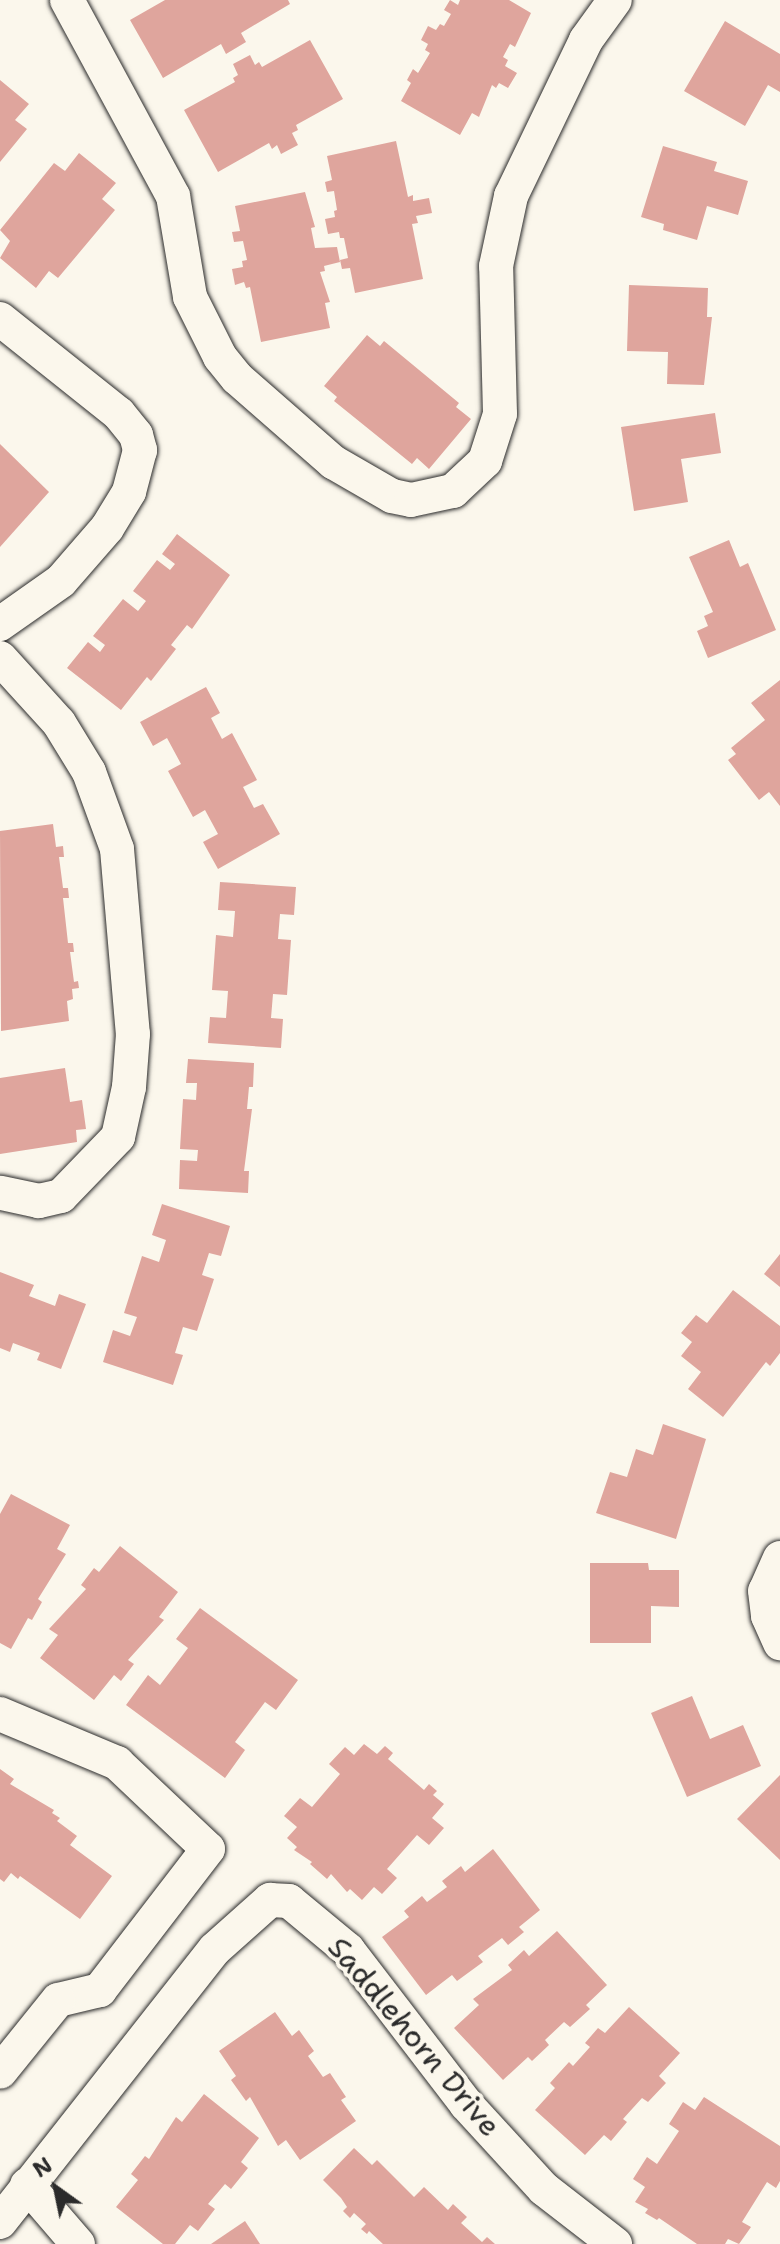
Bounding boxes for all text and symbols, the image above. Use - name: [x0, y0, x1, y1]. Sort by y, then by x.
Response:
- street label: Saddlehorn Drive: [320, 1930, 508, 2144]
- north arrow: [16, 2148, 96, 2228]
- text: N: [27, 2151, 58, 2184]

